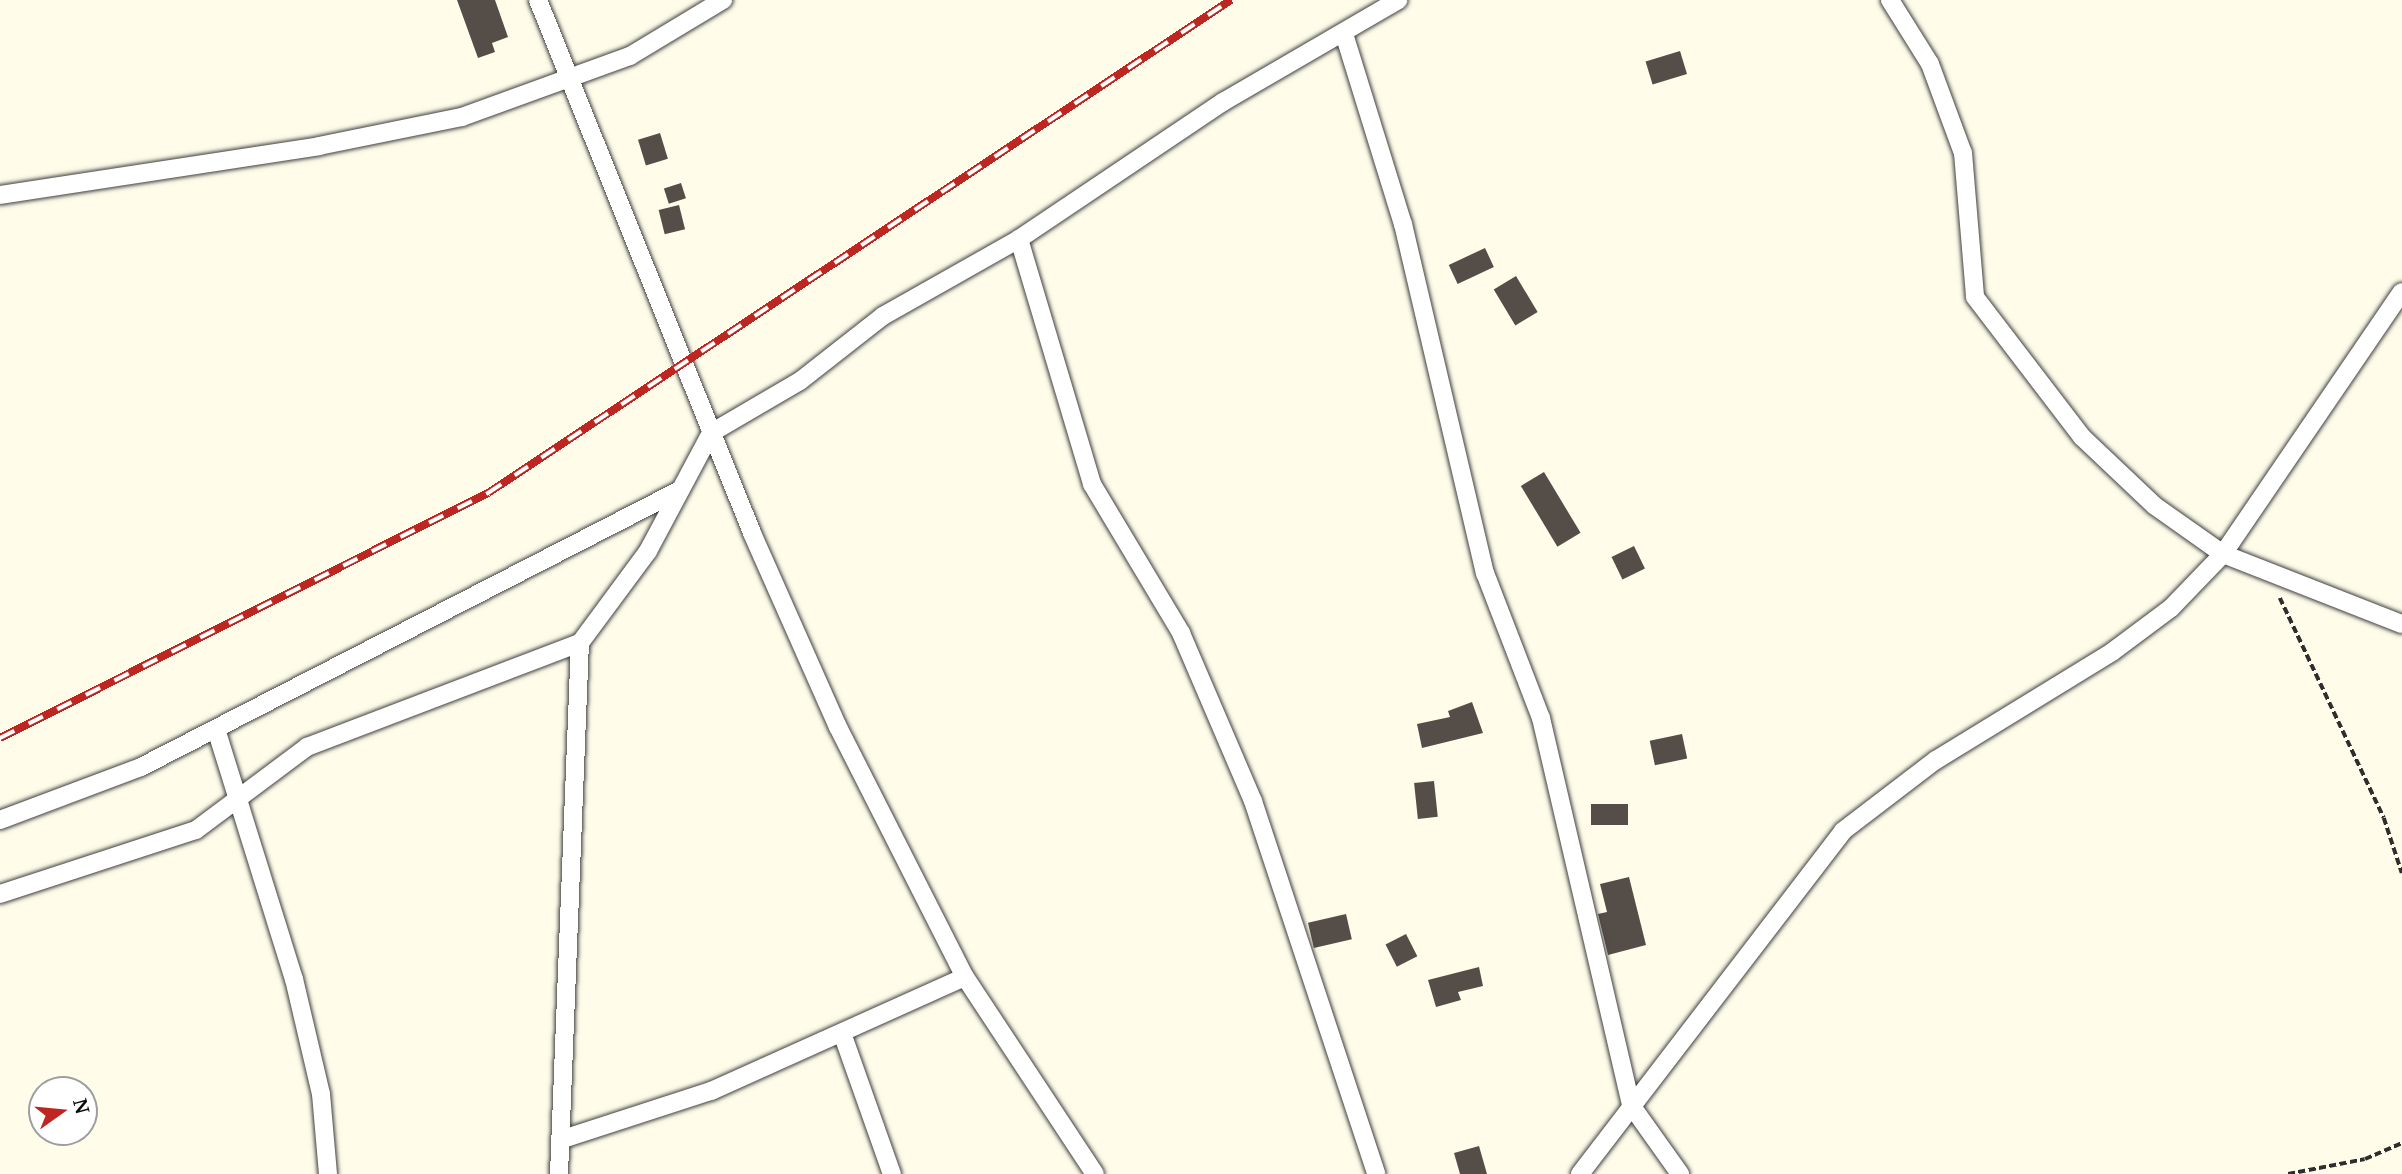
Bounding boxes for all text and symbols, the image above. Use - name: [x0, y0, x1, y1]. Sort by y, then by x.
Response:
- north arrow: [28, 1076, 98, 1146]
- text: N: [67, 1095, 96, 1117]

